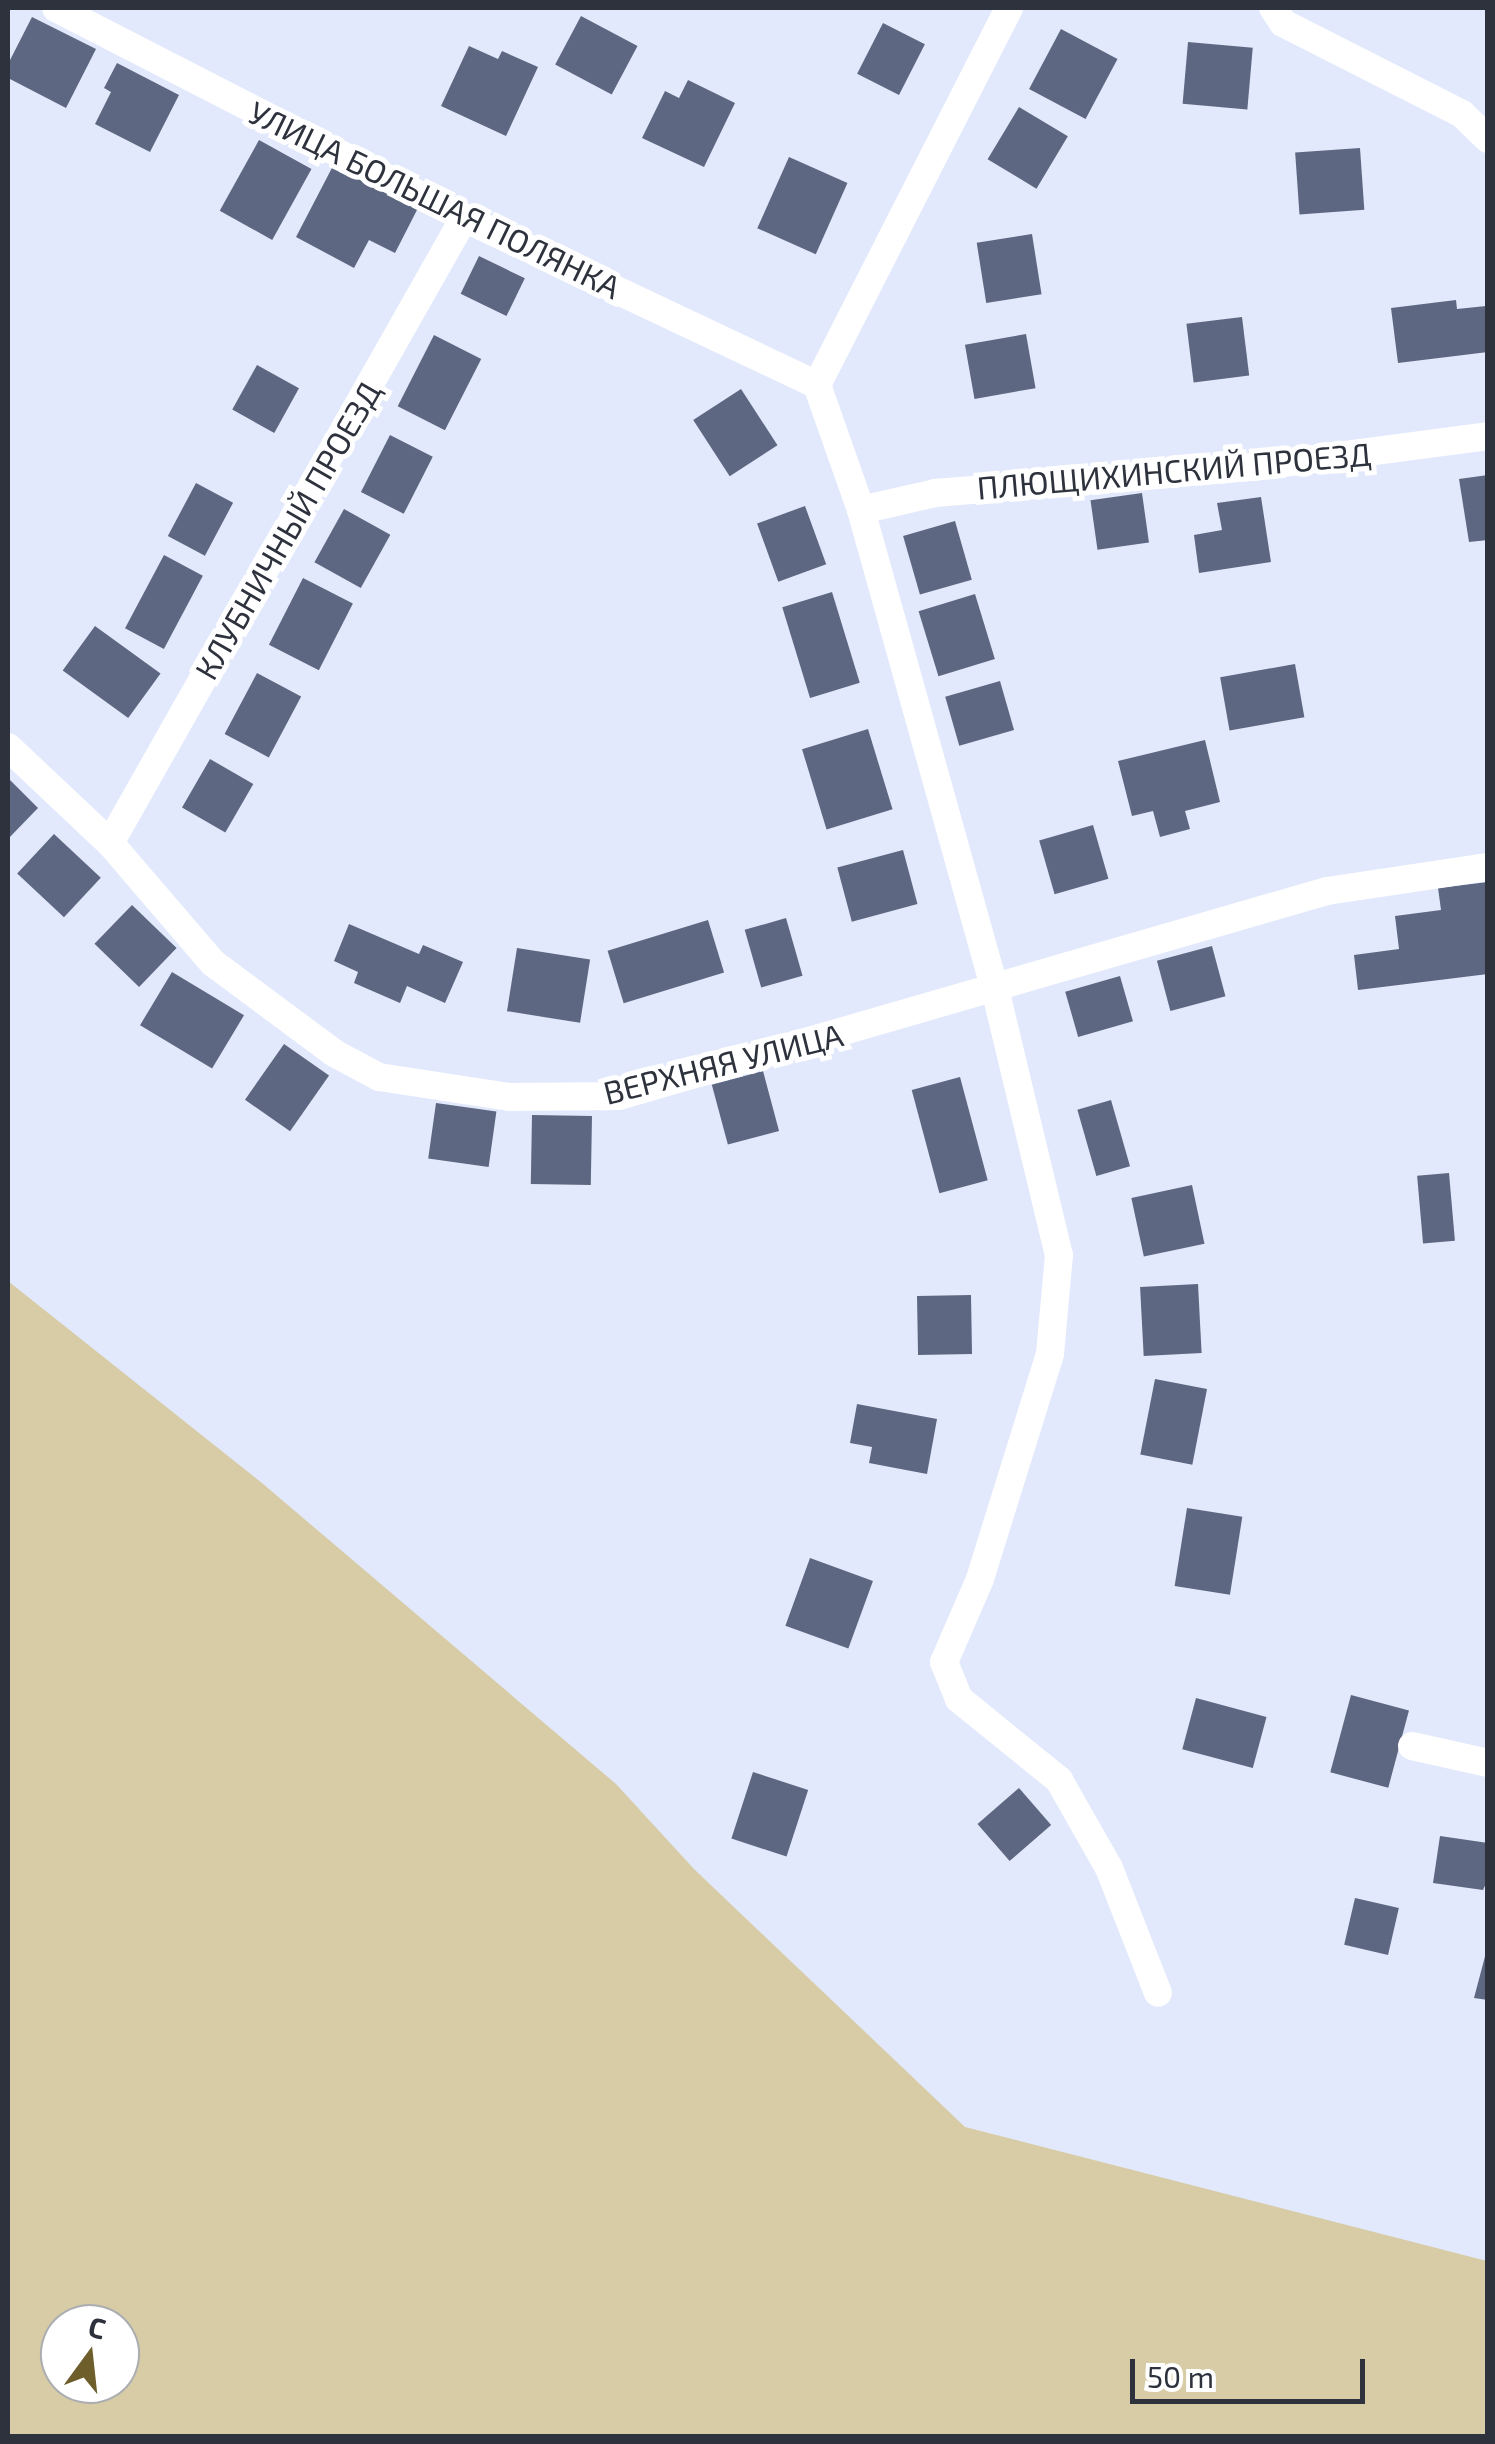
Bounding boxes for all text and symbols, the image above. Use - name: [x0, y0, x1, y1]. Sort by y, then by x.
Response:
- street label: УЛИЦА БОЛЬШАЯ ПОЛЯНКА: [243, 92, 627, 306]
- street label: КЛУБНИЧНЫЙ ПРОЕЗД: [186, 374, 388, 686]
- street label: ПЛЮЩИХИНСКИЙ ПРОЕЗД: [975, 434, 1373, 506]
- street label: ВЕРХНЯЯ УЛИЦА: [599, 1015, 847, 1111]
- north arrow: [40, 2304, 140, 2404]
- text: С: [85, 2308, 110, 2346]
- scale bar: [1135, 2339, 1370, 2401]
- text: 50 m: [1147, 2358, 1214, 2394]

